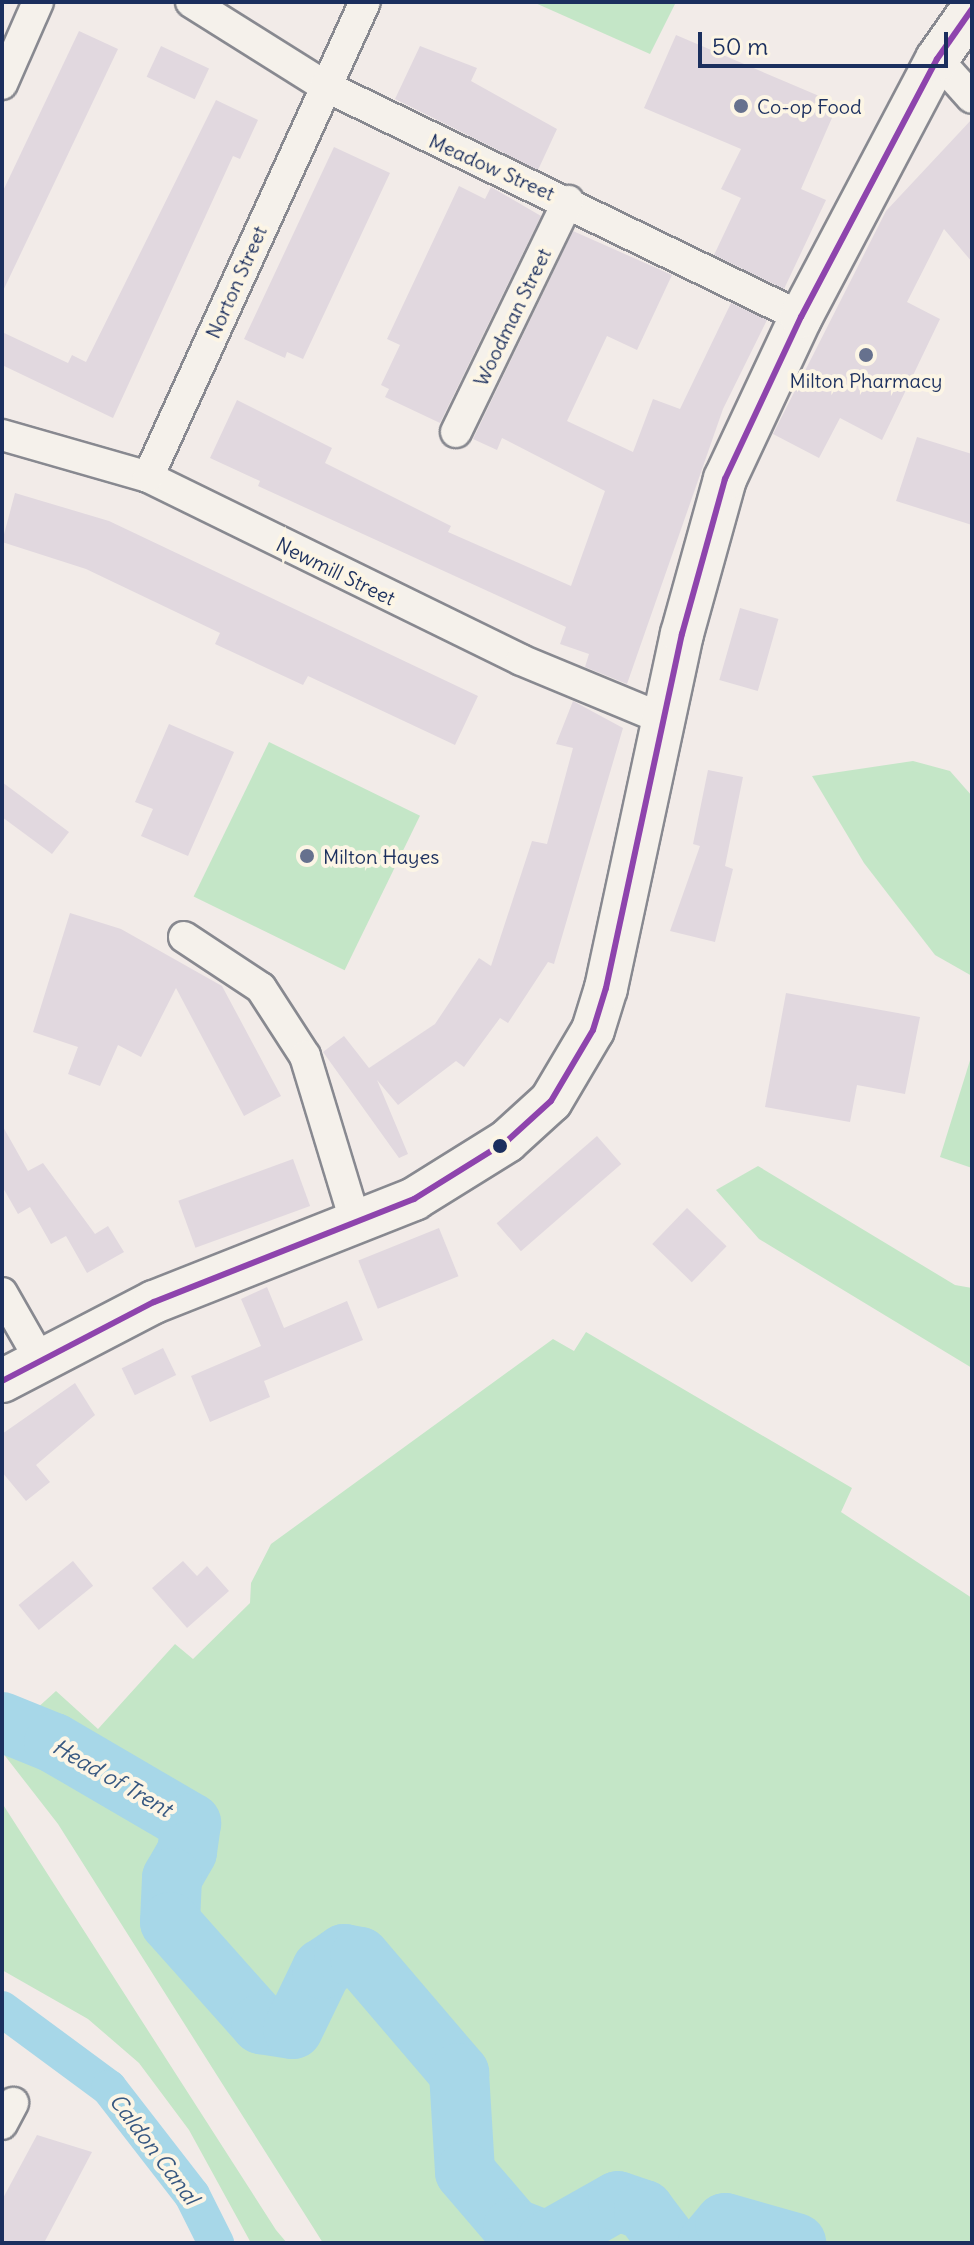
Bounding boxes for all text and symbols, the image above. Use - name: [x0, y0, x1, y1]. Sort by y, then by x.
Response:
- scale bar: [702, 16, 952, 66]
- text: 50 m: [712, 31, 768, 61]
- place label: Co-op Food: [757, 94, 862, 118]
- marker: Co-op Food: [732, 97, 750, 115]
- street label: Meadow Street: [425, 129, 559, 205]
- street label: Norton Street: [200, 222, 272, 342]
- street label: Woodman Street: [468, 244, 556, 390]
- marker: Milton Pharmacy: [857, 346, 875, 364]
- place label: Milton Pharmacy: [790, 368, 942, 392]
- street label: Newmill Street: [273, 532, 399, 610]
- place label: Milton Hayes: [323, 844, 439, 868]
- marker: Milton Hayes: [298, 847, 316, 865]
- unlabelled marker: [492, 1138, 508, 1154]
- water label: Head of Trent: [48, 1733, 176, 1823]
- water label: Caldon Canal: [104, 2088, 204, 2210]

